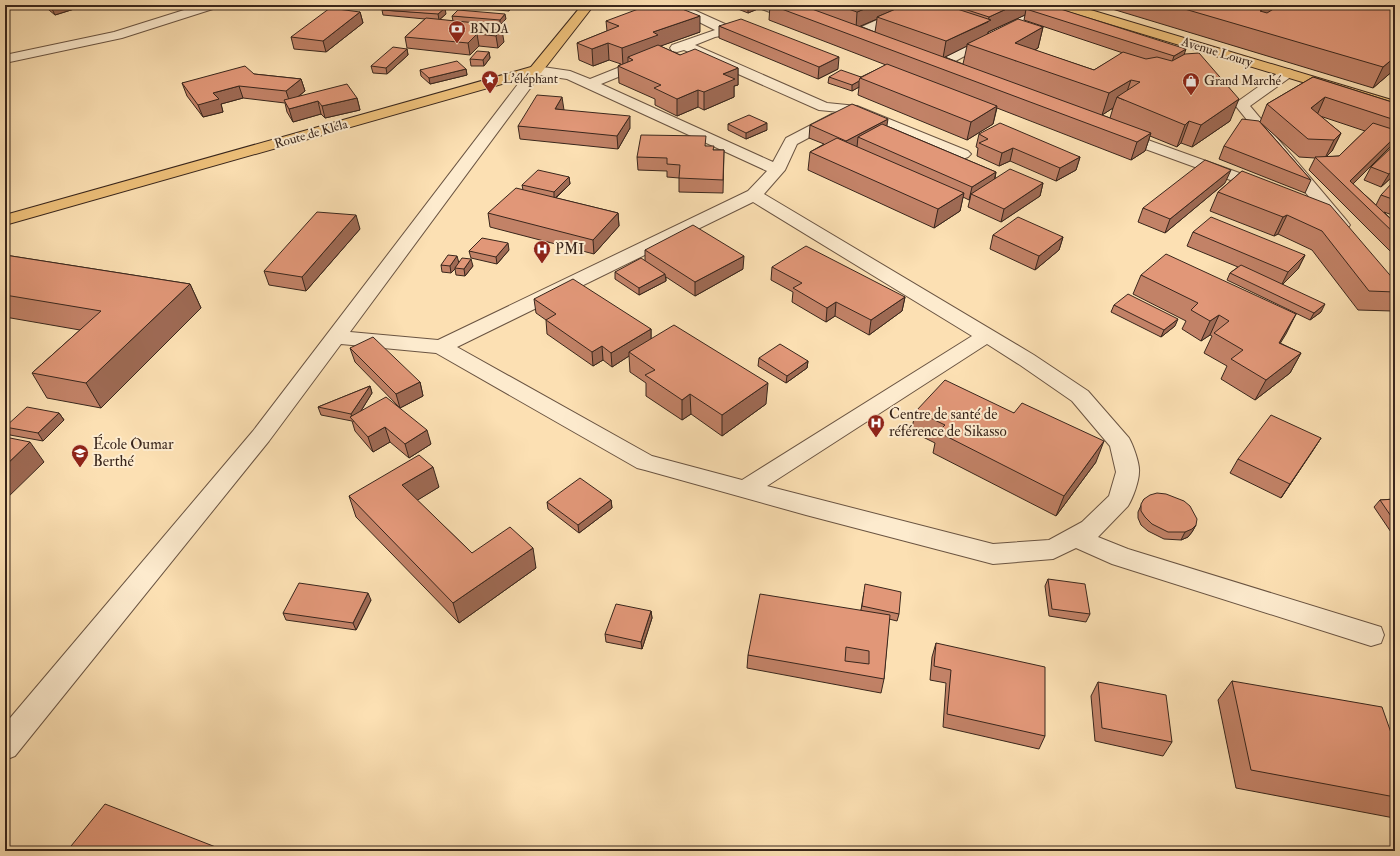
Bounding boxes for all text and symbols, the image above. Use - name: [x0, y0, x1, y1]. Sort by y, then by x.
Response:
- bank icon: BNDA: [447, 19, 467, 44]
- place label: BNDA: [470, 21, 510, 37]
- street label: Avenue Loury: [1178, 33, 1255, 71]
- place icon: L'éléphant: [480, 69, 500, 94]
- place label: L'éléphant: [503, 71, 558, 88]
- shop icon: Grand Marché: [1181, 71, 1201, 96]
- place label: Grand Marché: [1204, 73, 1282, 89]
- street label: Route de Kléla: [272, 116, 350, 152]
- hospital icon: PMI: [532, 239, 552, 264]
- place label: PMI: [555, 240, 584, 259]
- place label: Centre de santé de référence de Sikasso: [889, 405, 1007, 441]
- hospital icon: Centre de santé de référence de Sikasso: [866, 413, 886, 438]
- place label: École Oumar Berthé: [93, 433, 174, 471]
- school or university icon: École Oumar Berthé: [70, 443, 90, 468]

